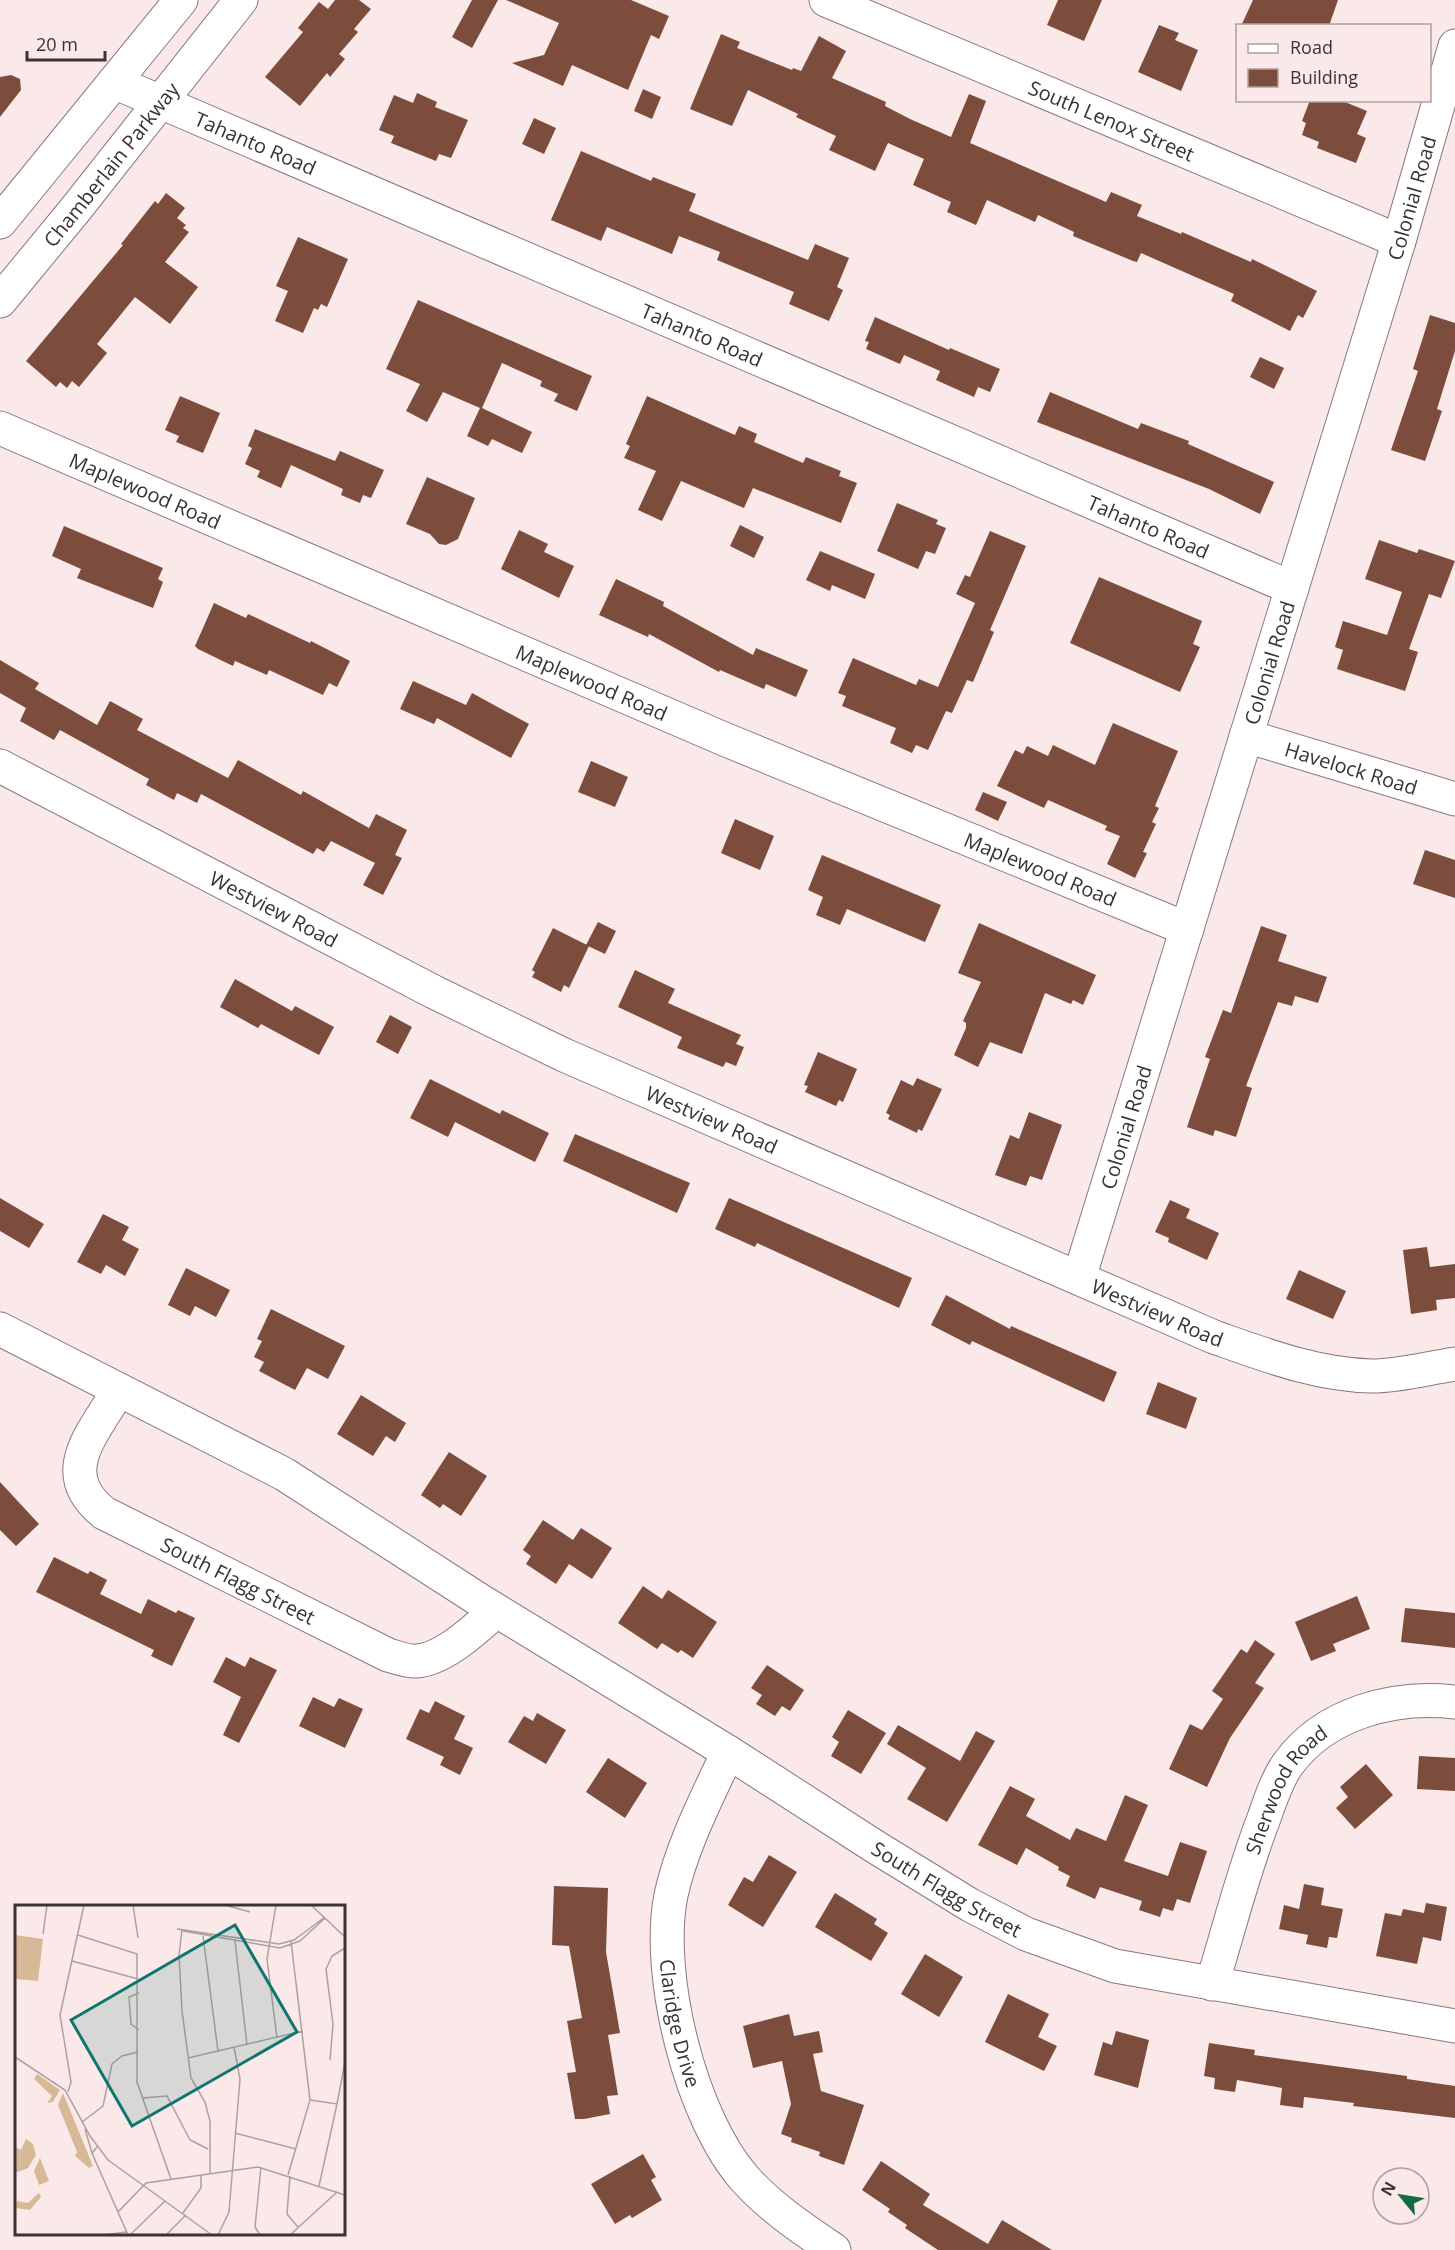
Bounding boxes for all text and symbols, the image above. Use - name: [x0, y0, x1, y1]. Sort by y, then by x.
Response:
- scale bar: [27, 24, 105, 62]
- legend: [1236, 24, 1431, 102]
- text: 20 m: [36, 32, 78, 56]
- text: Road: [1290, 35, 1333, 59]
- text: Building: [1290, 65, 1358, 89]
- street label: South Lenox Street: [1025, 73, 1199, 167]
- street label: Chamberlain Parkway: [37, 76, 185, 252]
- street label: Tahanto Road: [190, 105, 321, 181]
- street label: Colonial Road: [1380, 133, 1442, 263]
- street label: Tahanto Road: [637, 297, 767, 373]
- street label: Maplewood Road: [65, 446, 225, 535]
- street label: Tahanto Road: [1084, 488, 1214, 564]
- street label: Colonial Road: [1237, 597, 1301, 728]
- street label: Maplewood Road: [512, 638, 672, 727]
- street label: Havelock Road: [1282, 735, 1421, 800]
- street label: Maplewood Road: [960, 826, 1121, 912]
- street label: Westview Road: [205, 864, 343, 953]
- street label: Colonial Road: [1094, 1062, 1157, 1192]
- street label: Westview Road: [642, 1079, 782, 1160]
- street label: Westview Road: [1088, 1272, 1227, 1353]
- street label: South Flagg Street: [157, 1530, 320, 1630]
- street label: Sherwood Road: [1238, 1718, 1332, 1858]
- street label: South Flagg Street: [867, 1834, 1026, 1943]
- inset map: [15, 1905, 345, 2235]
- street label: Claridge Drive: [654, 1958, 707, 2091]
- north arrow: [1371, 2166, 1431, 2226]
- text: N: [1375, 2177, 1401, 2200]

